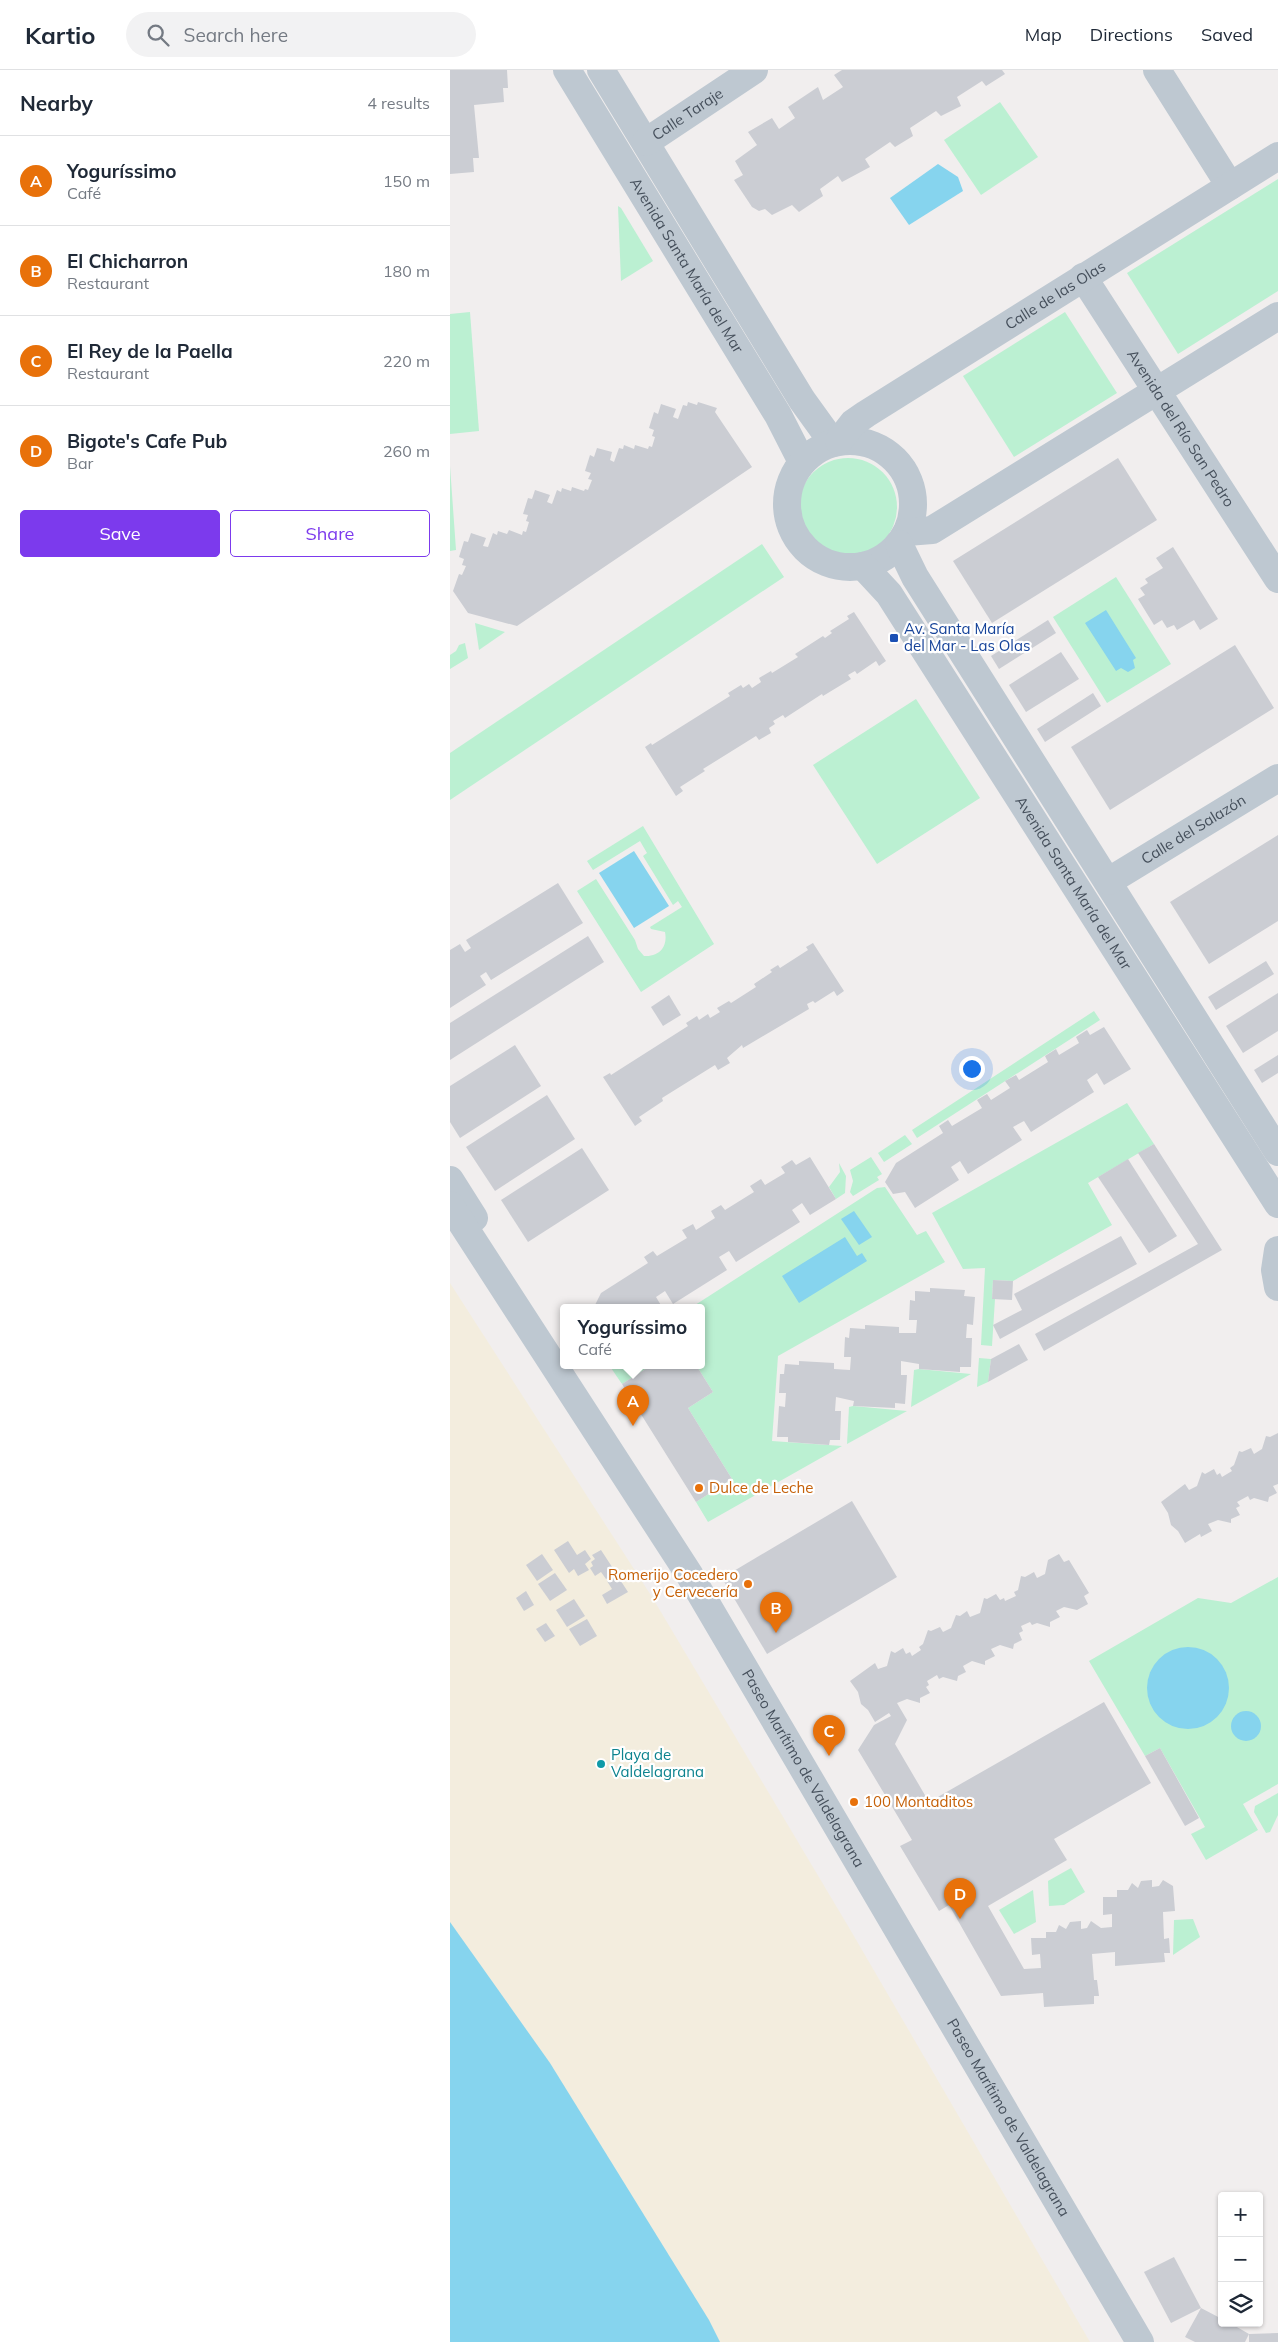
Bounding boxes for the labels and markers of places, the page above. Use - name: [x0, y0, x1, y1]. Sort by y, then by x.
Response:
- place label: Av. Santa María del Mar - Las Olas: [904, 619, 1030, 655]
- marker: Av. Santa María del Mar - Las Olas: [888, 632, 900, 644]
- pin: A: [617, 1385, 649, 1426]
- place label: Dulce de Leche: [709, 1478, 814, 1497]
- marker: Dulce de Leche: [693, 1482, 705, 1494]
- place label: Romerijo Cocedero y Cervecería: [608, 1565, 738, 1601]
- marker: Romerijo Cocedero y Cervecería: [742, 1578, 754, 1590]
- pin: B: [760, 1592, 792, 1633]
- pin: C: [813, 1715, 845, 1756]
- place label: Playa de Valdelagrana: [611, 1745, 704, 1781]
- marker: Playa de Valdelagrana: [595, 1758, 607, 1770]
- place label: 100 Montaditos: [864, 1792, 973, 1811]
- marker: 100 Montaditos: [848, 1796, 860, 1808]
- pin: D: [944, 1878, 976, 1919]

